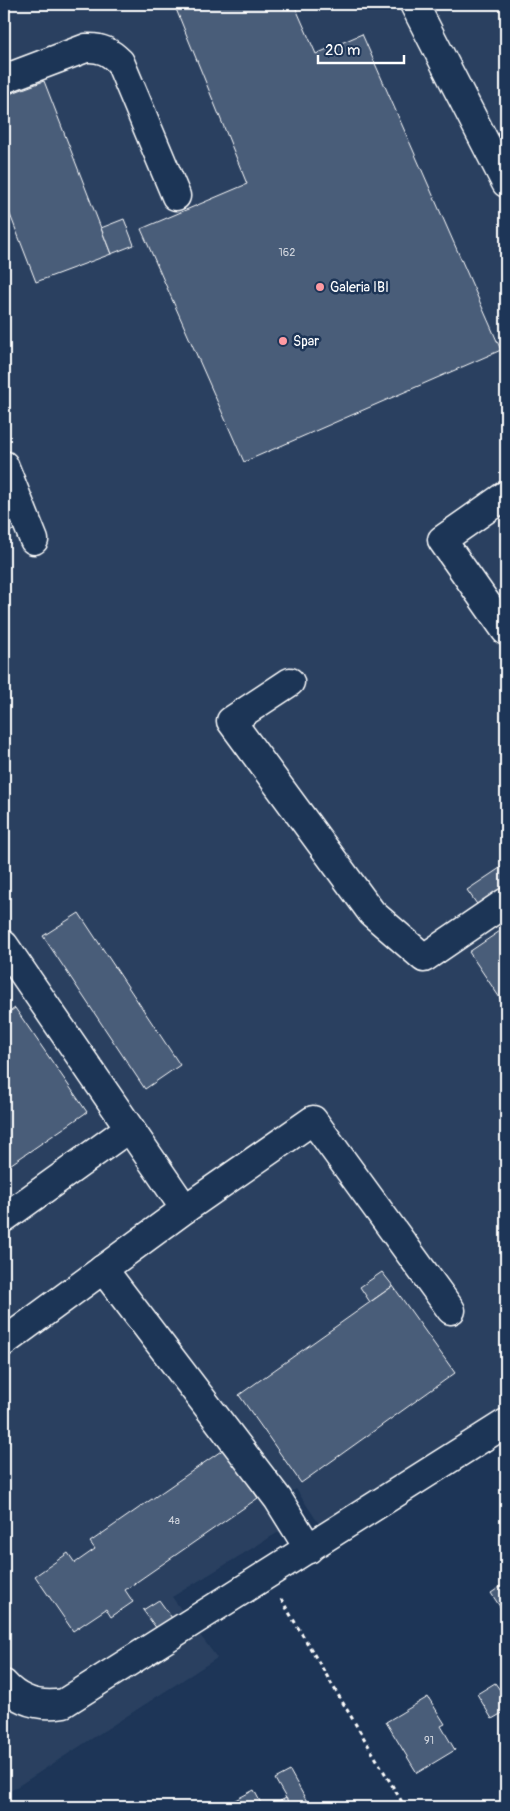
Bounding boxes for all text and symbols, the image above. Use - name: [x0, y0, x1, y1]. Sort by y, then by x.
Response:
- scale bar: [318, 32, 404, 64]
- text: 20 m: [325, 41, 360, 60]
- house number: 162: [279, 246, 295, 259]
- place label: Galeria IBI: [330, 279, 389, 296]
- marker: Galeria IBI: [314, 281, 326, 293]
- place label: Spar: [293, 333, 319, 350]
- marker: Spar: [277, 335, 289, 347]
- house number: 4a: [168, 1514, 180, 1527]
- house number: 91: [424, 1734, 434, 1747]

